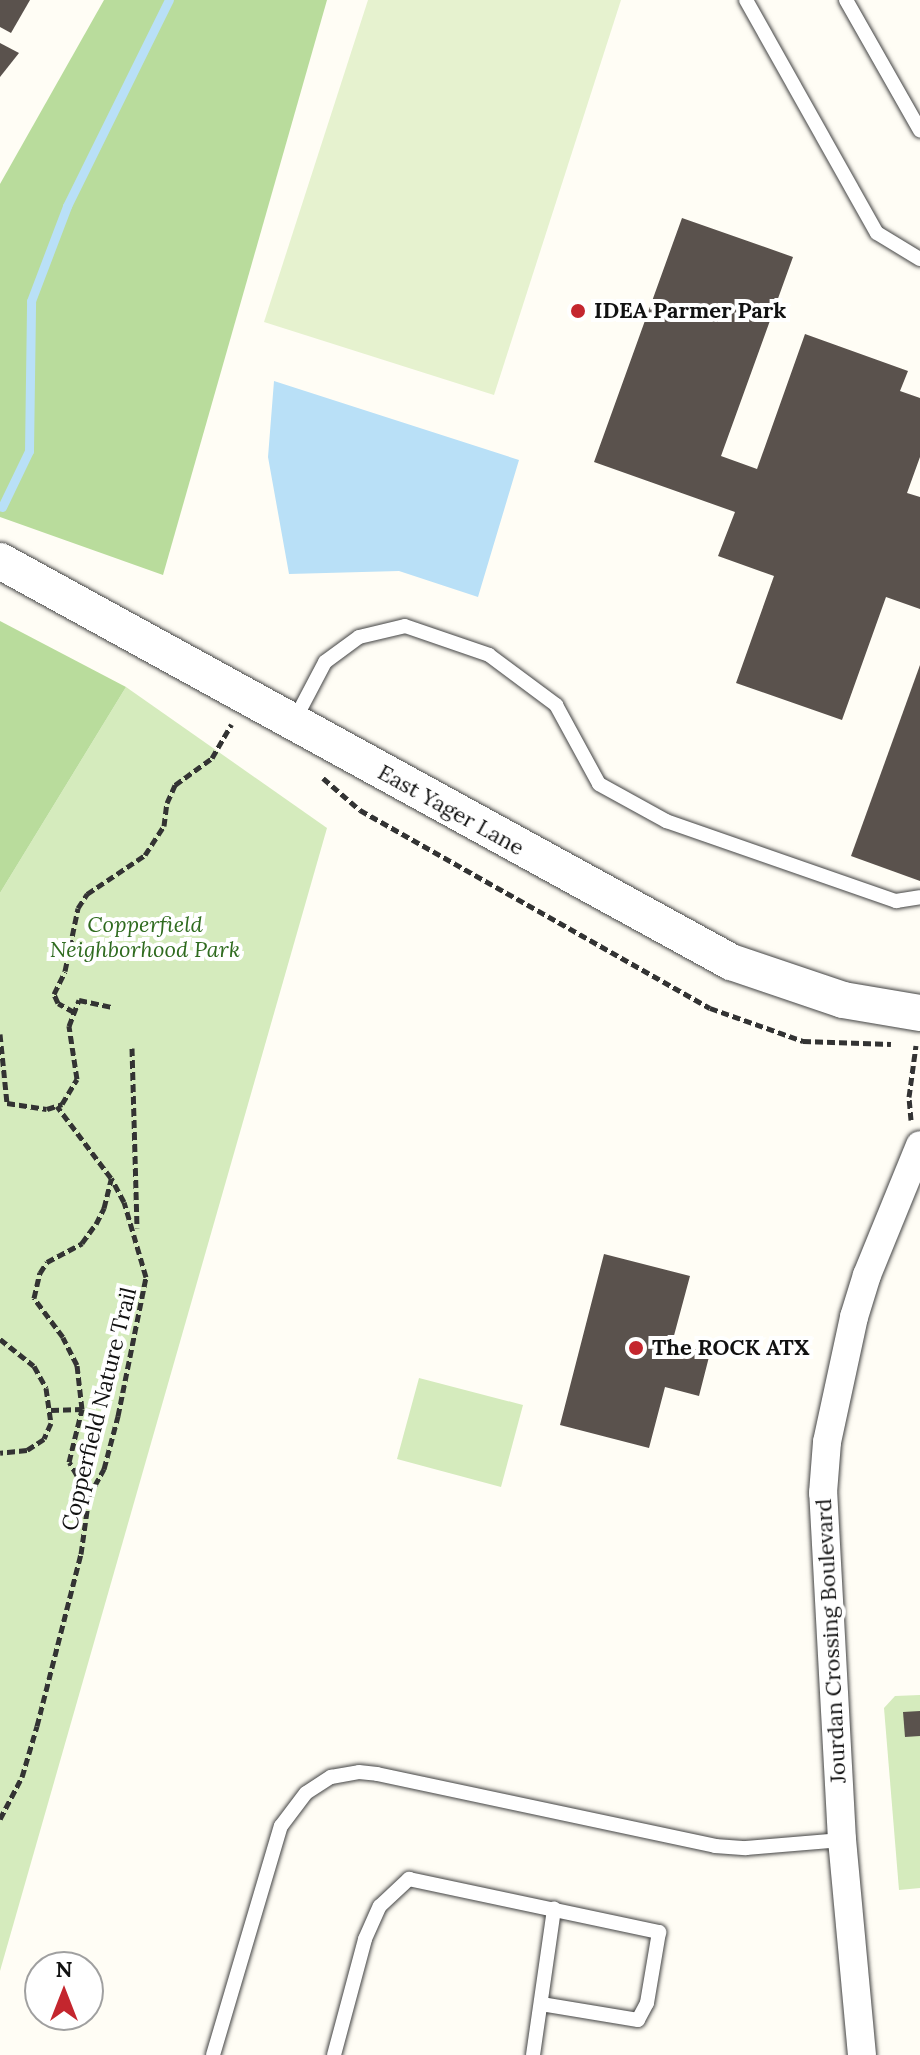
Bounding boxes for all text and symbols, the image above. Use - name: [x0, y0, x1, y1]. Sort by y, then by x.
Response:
- place label: IDEA Parmer Park: [594, 298, 786, 324]
- marker: IDEA Parmer Park: [569, 302, 587, 320]
- street label: East Yager Lane: [373, 759, 529, 861]
- park label: Copperfield Neighborhood Park: [50, 911, 240, 962]
- street label: Copperfield Nature Trail: [56, 1285, 142, 1533]
- place label: The ROCK ATX: [652, 1335, 809, 1361]
- marker: The ROCK ATX: [627, 1339, 645, 1357]
- street label: Jourdan Crossing Boulevard: [810, 1498, 852, 1784]
- north arrow: [24, 1951, 104, 2031]
- text: N: [55, 1955, 73, 1983]

